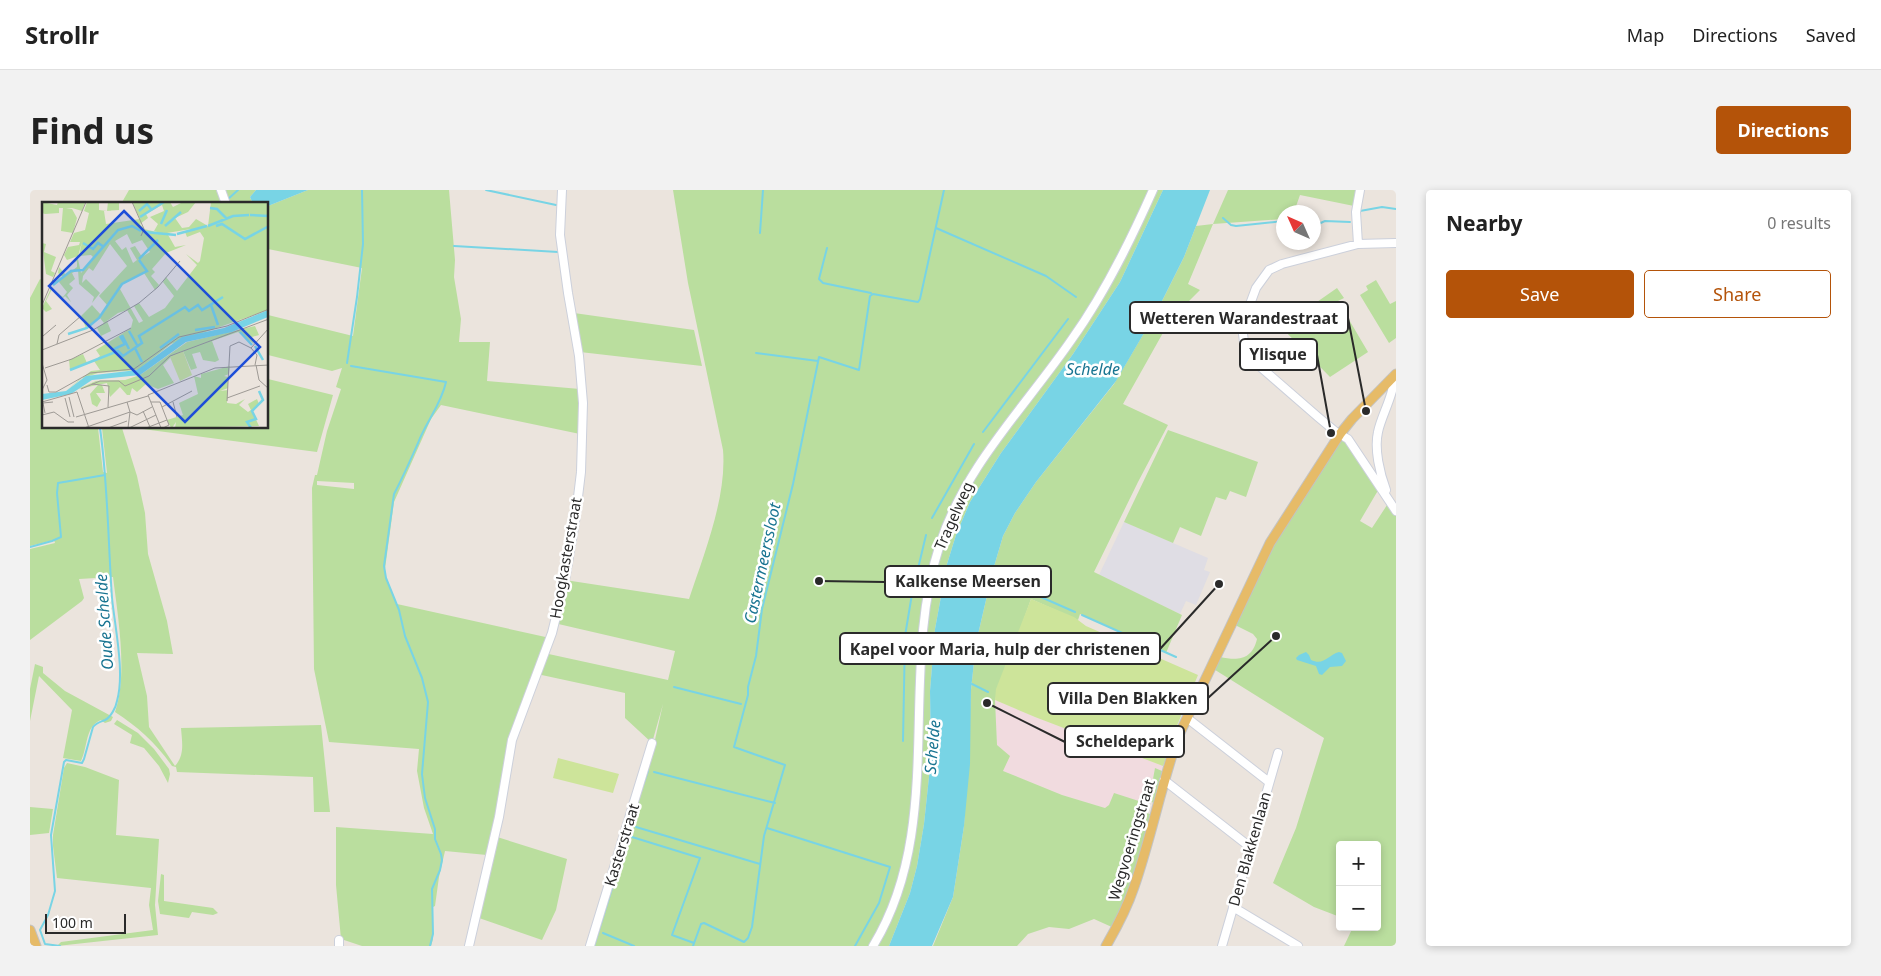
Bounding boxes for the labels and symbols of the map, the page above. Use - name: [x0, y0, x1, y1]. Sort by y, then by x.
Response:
- inset map: [42, 202, 269, 429]
- north arrow: [1276, 205, 1321, 250]
- callout: Wetteren Warandestraat: [1130, 302, 1348, 333]
- text: Wetteren Warandestraat: [1140, 307, 1338, 329]
- callout: Ylisque: [1240, 339, 1317, 370]
- text: Ylisque: [1249, 343, 1307, 365]
- water label: Schelde: [1066, 358, 1120, 380]
- street label: Tragelweg: [929, 478, 977, 553]
- street label: Hoogkasterstraat: [544, 495, 586, 620]
- water label: Castermeerssloot: [738, 500, 786, 625]
- callout: Kalkense Meersen: [885, 566, 1051, 597]
- text: Kalkense Meersen: [895, 570, 1041, 592]
- water label: Oude Schelde: [90, 573, 118, 671]
- callout: Kapel voor Maria, hulp der christenen: [840, 633, 1160, 664]
- text: Kapel voor Maria, hulp der christenen: [850, 638, 1150, 660]
- callout: Villa Den Blakken: [1048, 683, 1208, 714]
- text: Villa Den Blakken: [1058, 687, 1198, 709]
- water label: Schelde: [919, 719, 945, 775]
- callout: Scheldepark: [1065, 726, 1184, 757]
- text: Scheldepark: [1076, 730, 1174, 752]
- street label: Wegvoeringstraat: [1103, 776, 1159, 903]
- street label: Den Blakkenlaan: [1223, 789, 1275, 908]
- street label: Kasterstraat: [599, 800, 643, 889]
- scale bar: [45, 911, 126, 934]

